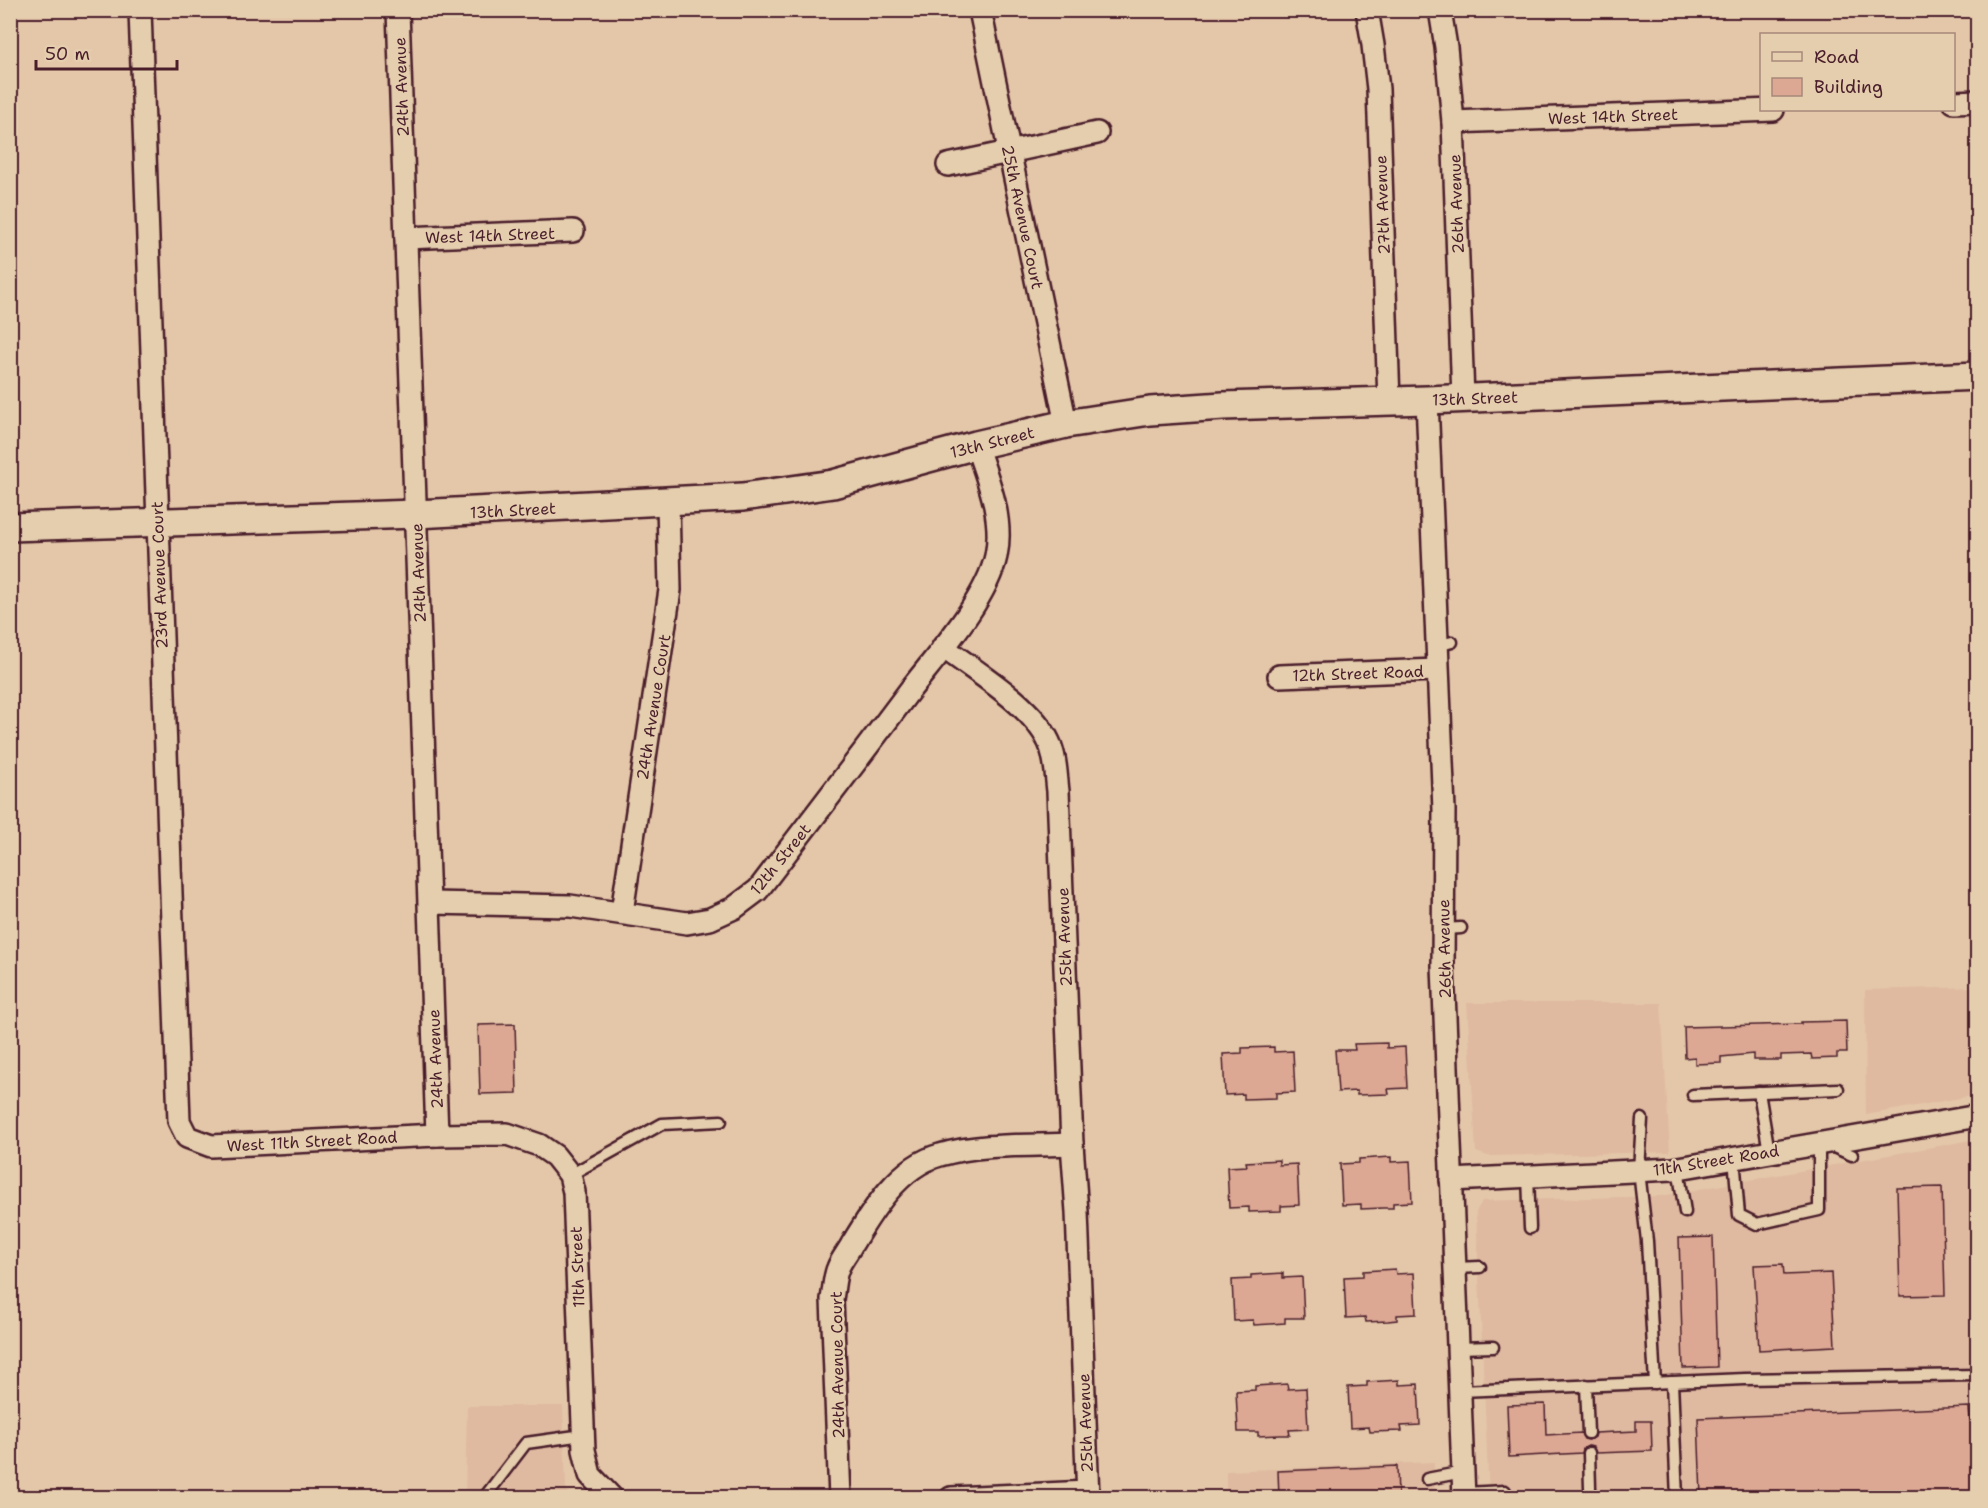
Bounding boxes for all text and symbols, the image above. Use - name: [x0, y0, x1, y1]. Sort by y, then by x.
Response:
- scale bar: [36, 33, 177, 71]
- legend: [1760, 33, 1955, 111]
- street label: 24th Avenue: [389, 37, 414, 137]
- text: 50 m: [45, 42, 90, 66]
- text: Road: [1814, 45, 1859, 69]
- text: Building: [1814, 75, 1883, 99]
- street label: West 14th Street: [1548, 104, 1678, 129]
- street label: 25th Avenue Court: [997, 143, 1048, 291]
- street label: 26th Avenue: [1444, 154, 1469, 254]
- street label: 27th Avenue: [1370, 155, 1395, 255]
- street label: West 14th Street: [425, 223, 555, 248]
- street label: 13th Street: [1432, 387, 1518, 410]
- street label: 13th Street: [948, 422, 1036, 463]
- street label: 13th Street: [469, 498, 557, 523]
- street label: 23rd Avenue Court: [146, 501, 173, 649]
- street label: 24th Avenue: [406, 523, 431, 623]
- street label: 24th Avenue Court: [632, 633, 675, 782]
- street label: 12th Street Road: [1292, 661, 1424, 686]
- street label: 12th Street: [745, 819, 816, 899]
- street label: 25th Avenue: [1052, 887, 1077, 987]
- street label: 26th Avenue: [1433, 899, 1456, 999]
- street label: 24th Avenue: [423, 1009, 448, 1109]
- street label: West 11th Street Road: [226, 1127, 398, 1156]
- street label: 11th Street Road: [1652, 1140, 1781, 1181]
- street label: 11th Street: [566, 1226, 589, 1308]
- street label: 24th Avenue Court: [826, 1291, 849, 1439]
- street label: 25th Avenue: [1073, 1373, 1098, 1473]

